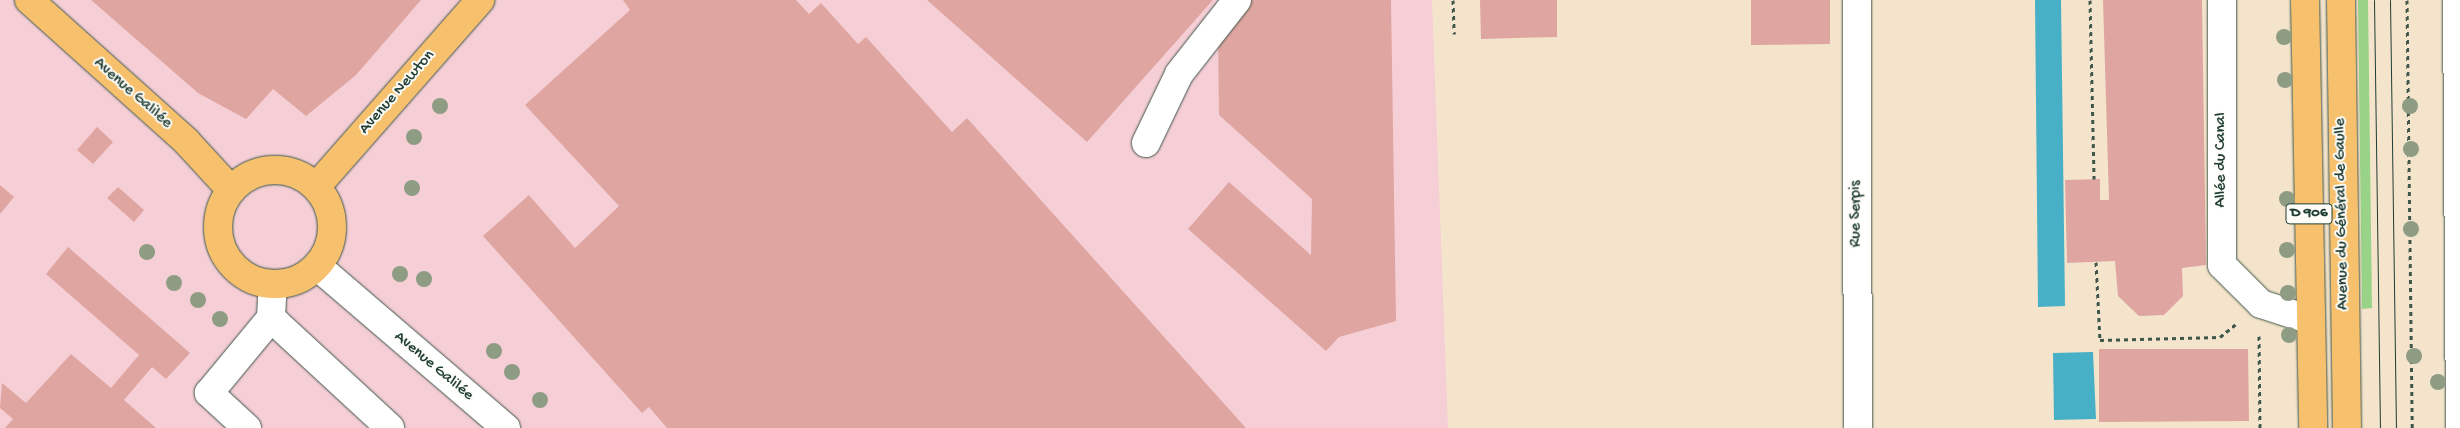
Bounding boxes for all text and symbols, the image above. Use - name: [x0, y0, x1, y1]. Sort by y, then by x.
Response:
- street label: Avenue Newton: [356, 47, 440, 139]
- street label: Avenue Galilée: [89, 55, 175, 133]
- street label: Allée du Canal: [2212, 112, 2232, 208]
- street label: Avenue du Général de Gaulle: [2332, 118, 2354, 310]
- street label: Rue Serpis: [1847, 181, 1867, 247]
- road number: D 906: [2285, 202, 2333, 226]
- street label: Avenue Galilée: [389, 328, 477, 406]

